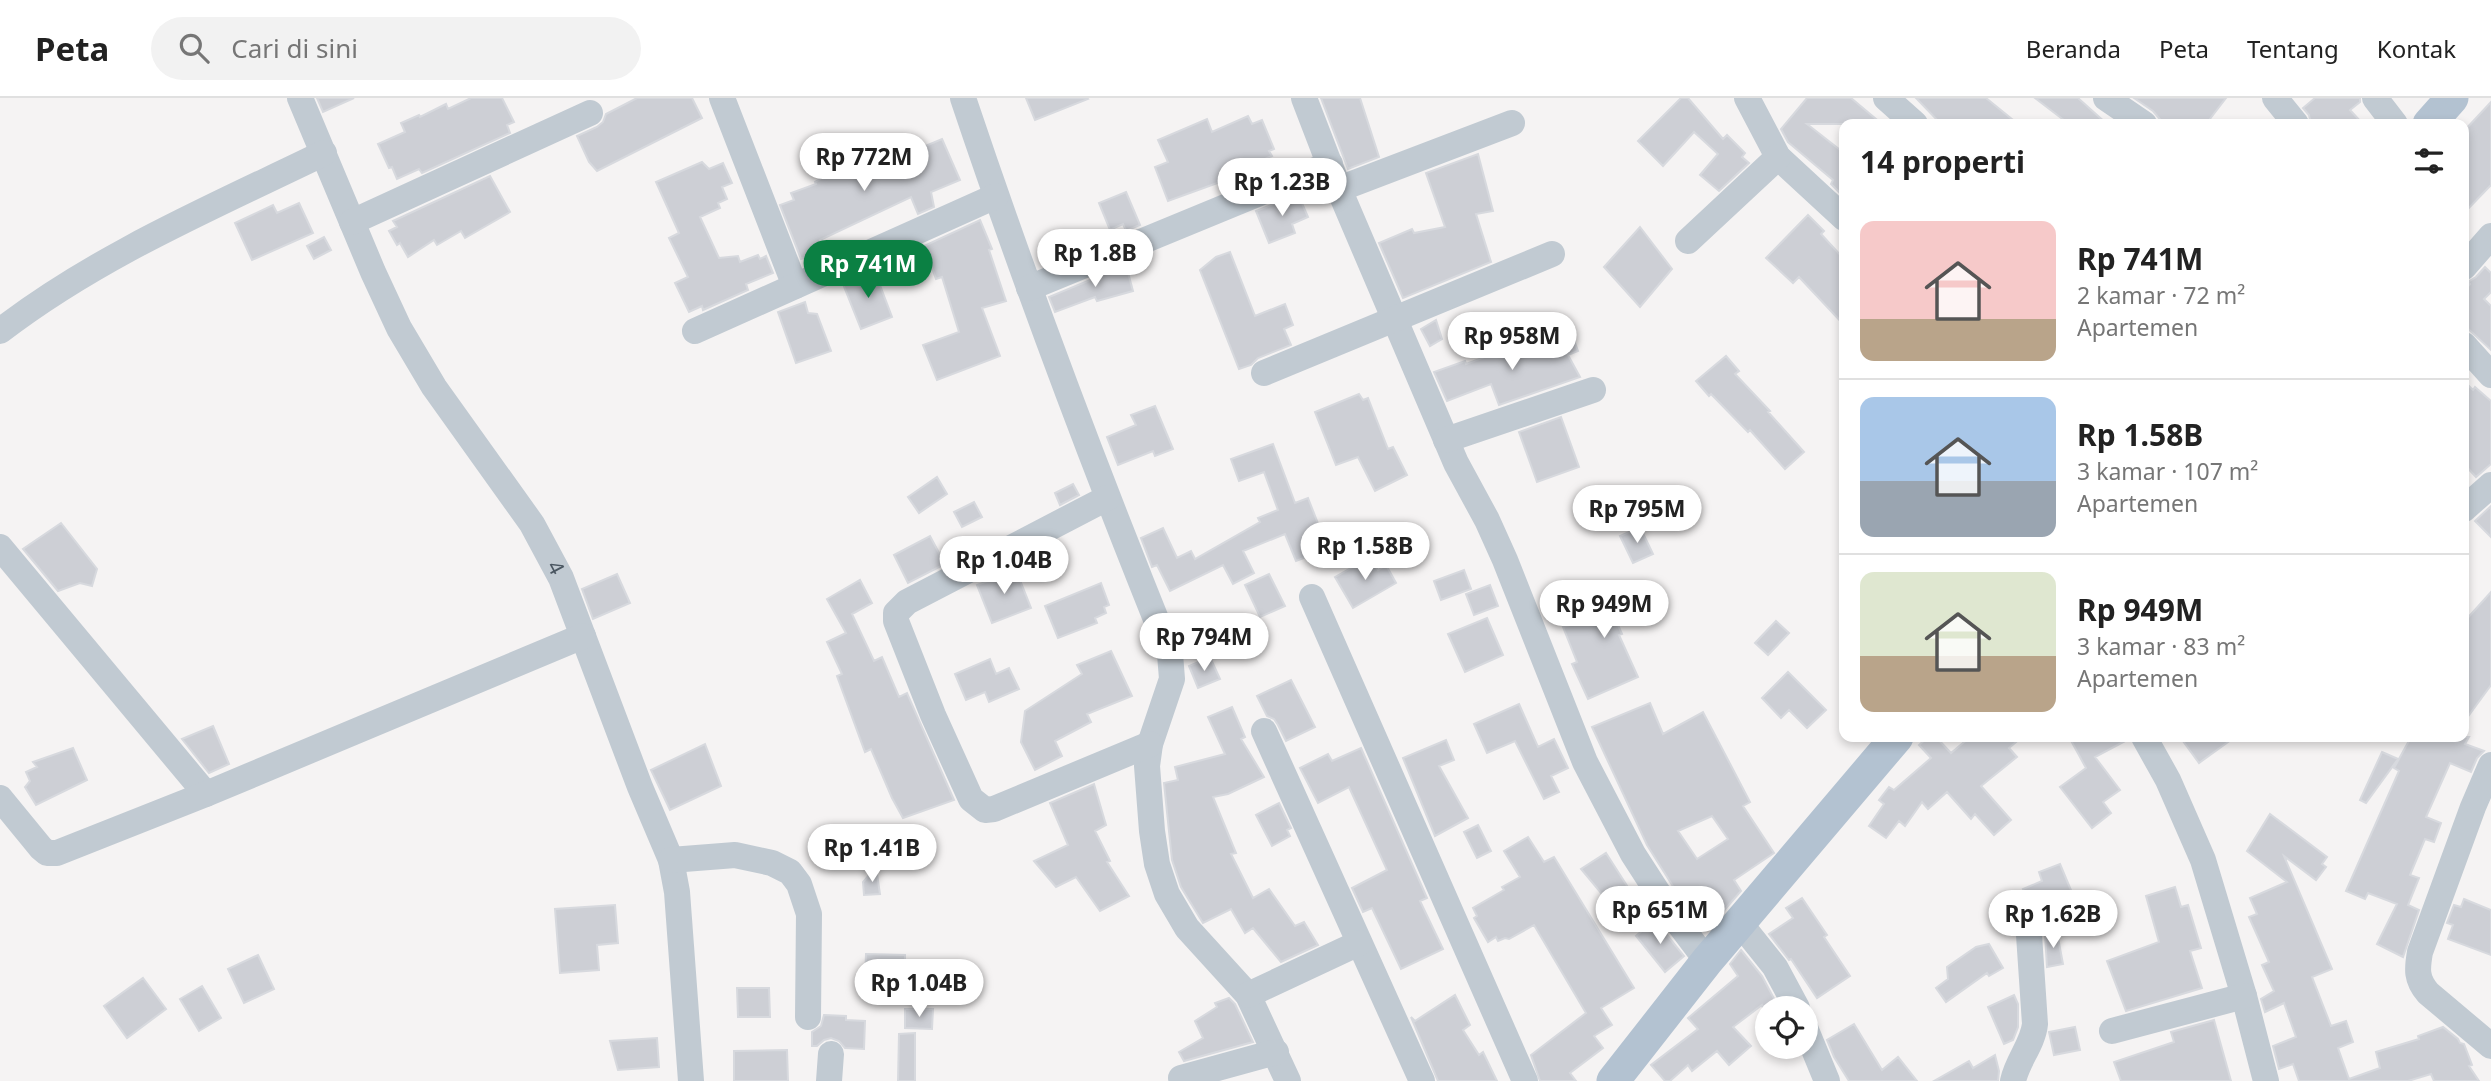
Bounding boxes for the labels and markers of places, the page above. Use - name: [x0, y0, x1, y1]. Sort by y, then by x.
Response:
- pin: Rp 772M: [799, 134, 929, 193]
- pin: Rp 1.23B: [1210, 158, 1354, 218]
- pin: Rp 1.8B: [1030, 230, 1160, 289]
- pin: Rp 741M: [803, 240, 933, 300]
- pin: Rp 958M: [1447, 313, 1577, 372]
- pin: Rp 795M: [1572, 486, 1702, 545]
- pin: Rp 1.58B: [1293, 522, 1437, 582]
- pin: Rp 1.04B: [932, 536, 1076, 596]
- pin: Rp 949M: [1539, 580, 1669, 640]
- pin: Rp 794M: [1139, 614, 1269, 673]
- pin: Rp 1.41B: [800, 824, 944, 884]
- pin: Rp 651M: [1595, 886, 1725, 946]
- pin: Rp 1.62B: [1981, 890, 2125, 950]
- pin: Rp 1.04B: [847, 960, 991, 1019]

